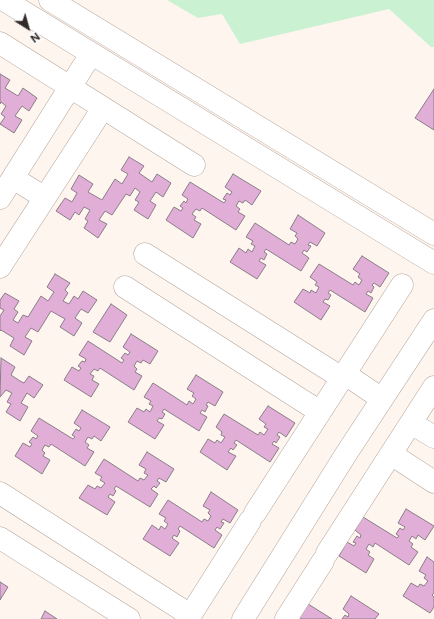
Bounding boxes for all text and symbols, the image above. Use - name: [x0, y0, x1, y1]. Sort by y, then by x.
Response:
- north arrow: [8, 8, 48, 48]
- text: N: [28, 30, 42, 45]

